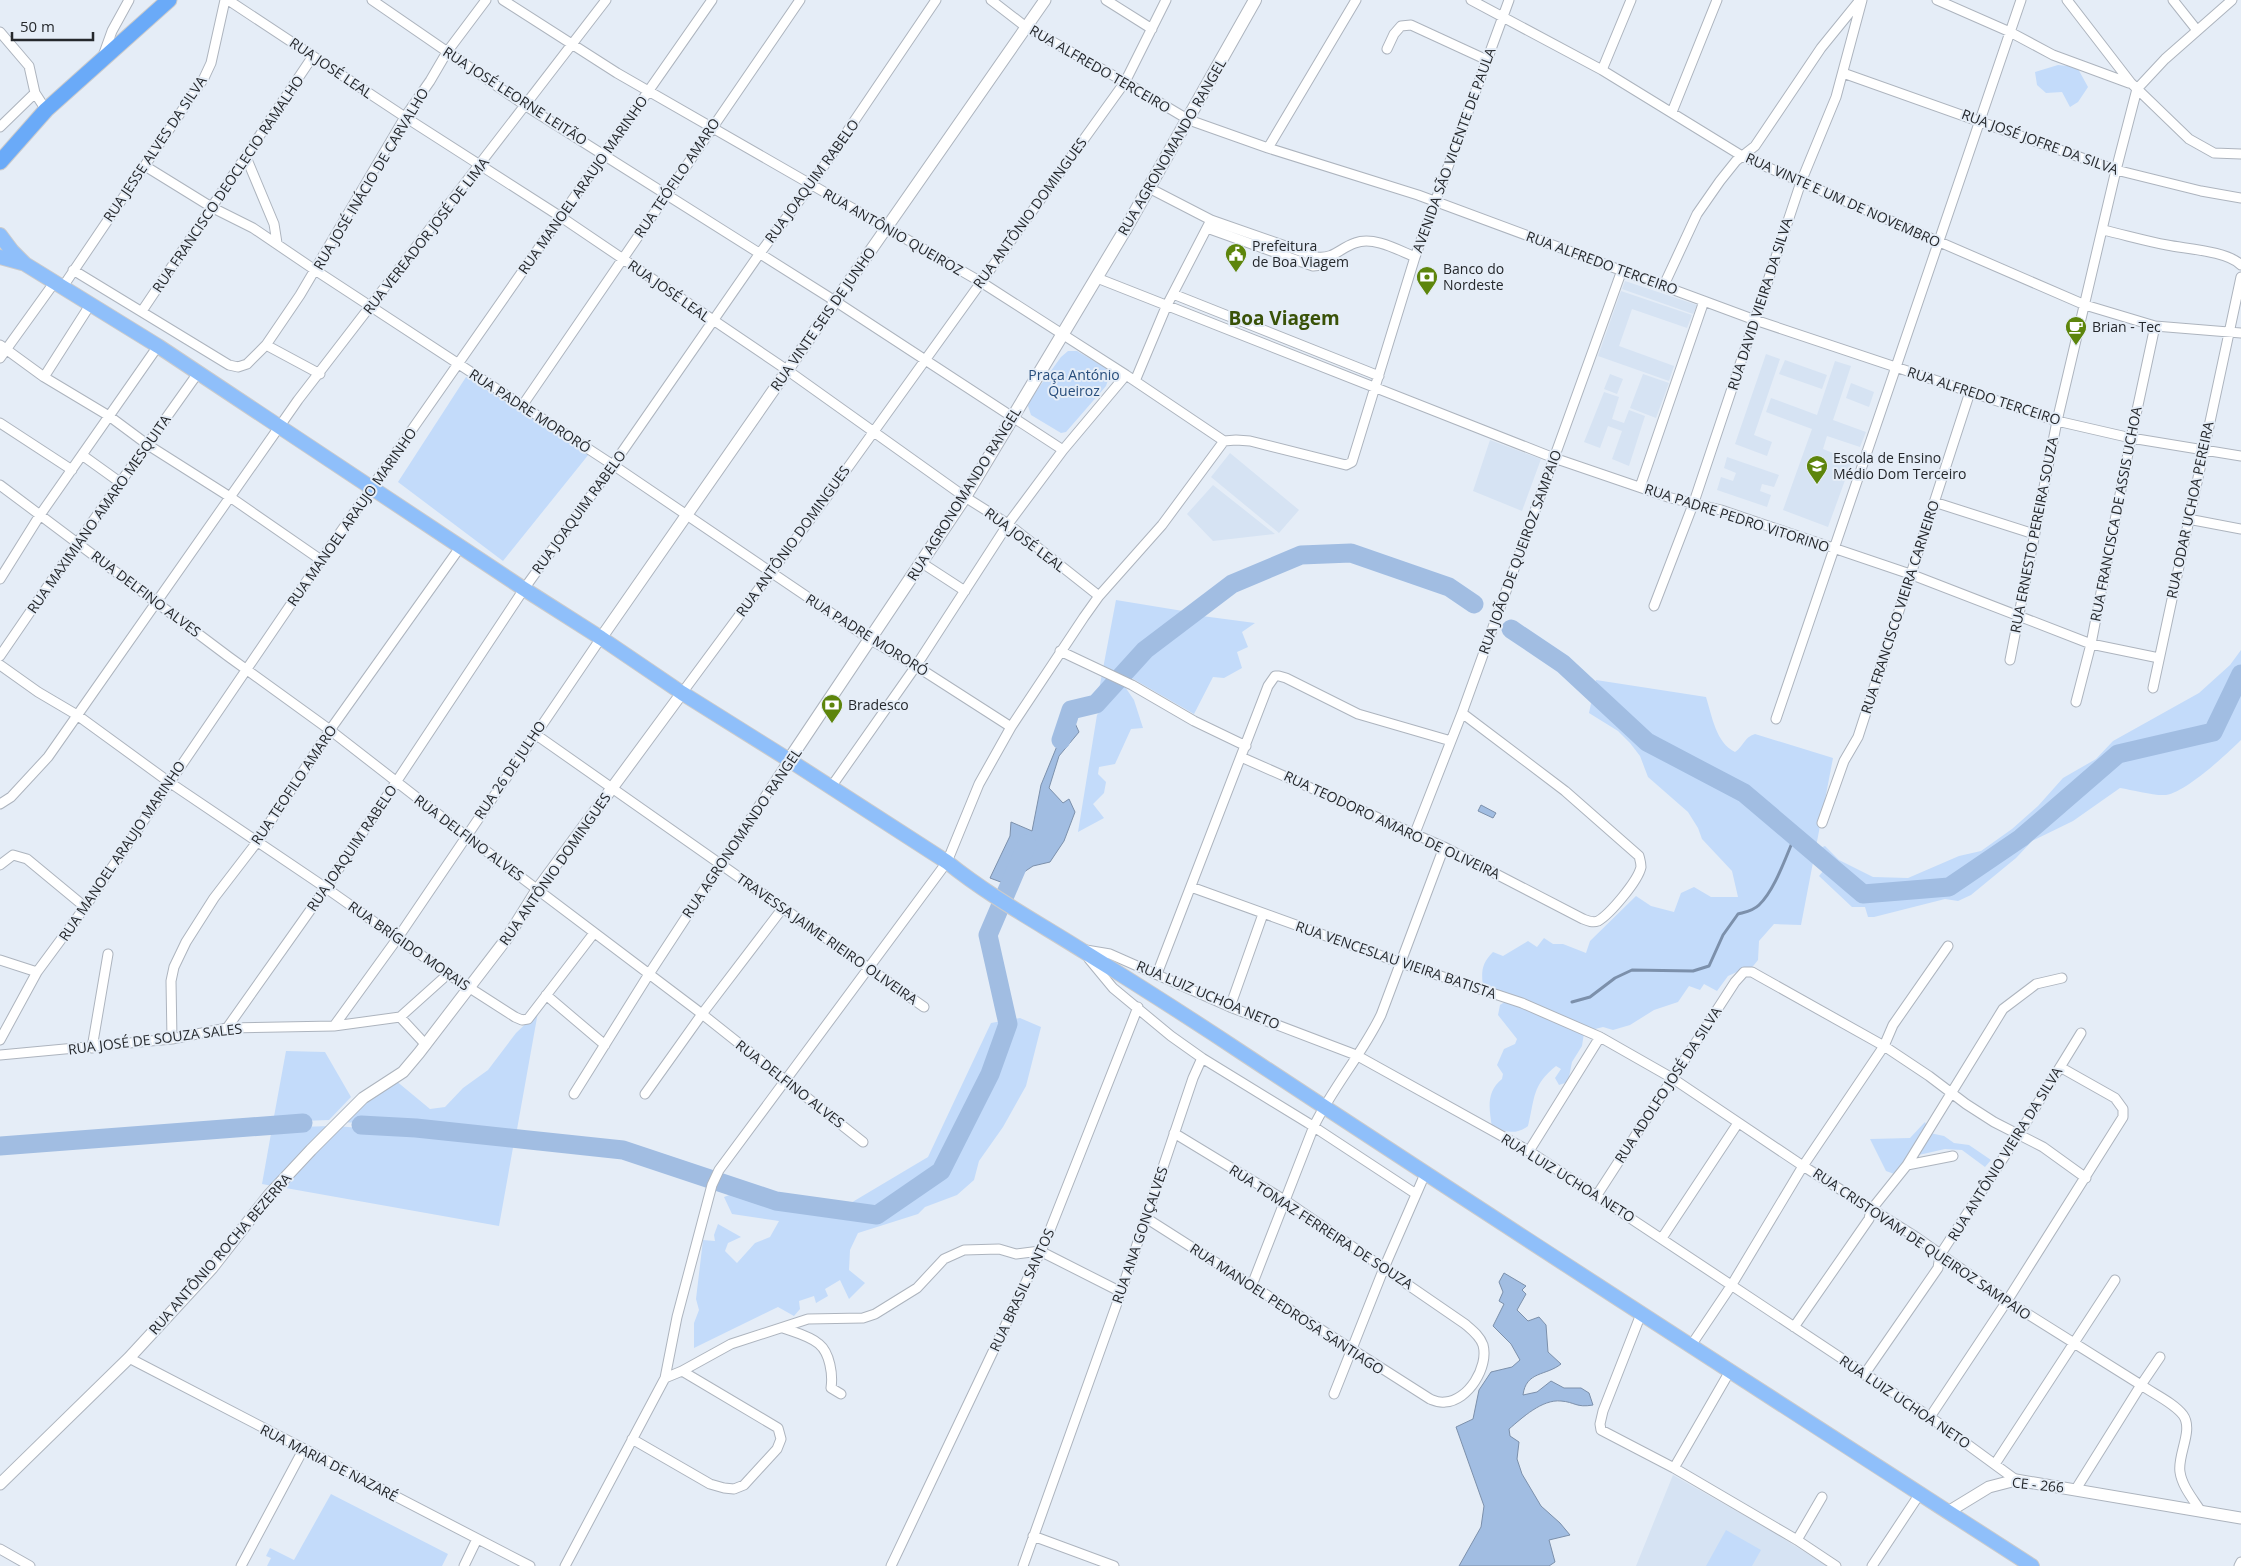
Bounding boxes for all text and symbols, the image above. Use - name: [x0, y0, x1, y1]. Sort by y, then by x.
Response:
- scale bar: [12, 10, 94, 42]
- text: 50 m: [20, 16, 55, 36]
- street label: RUA ALFREDO TERCEIRO: [1026, 20, 1174, 117]
- street label: RUA JOSÉ LEAL: [286, 33, 377, 102]
- street label: RUA JOSÉ LEORNE LEITÃO: [440, 42, 591, 149]
- street label: AVENIDA SÃO VICENTE DE PAULA: [1408, 45, 1500, 255]
- street label: RUA AGRONOMANDO RANGEL: [1113, 55, 1230, 239]
- street label: RUA FRANCISCO DEOCLECIO RAMALHO: [148, 71, 308, 296]
- street label: RUA JESSE ALVES DA SILVA: [99, 72, 211, 225]
- street label: RUA JOSÉ INÁCIO DE CARVALHO: [309, 84, 433, 273]
- street label: RUA MANOEL ARAUJO MARINHO: [514, 92, 652, 278]
- street label: RUA JOSÉ JOFRE DA SILVA: [1959, 104, 2121, 179]
- street label: RUA TEÓFILO AMARO: [629, 114, 724, 241]
- street label: RUA JOAQUIM RABELO: [760, 115, 863, 246]
- street label: RUA ANTÔNIO DOMINGUES: [968, 133, 1091, 292]
- street label: RUA VINTE E UM DE NOVEMBRO: [1743, 148, 1944, 251]
- street label: RUA VEREADOR JOSÉ DE LIMA: [358, 153, 493, 318]
- street label: RUA ANTÔNIO QUEIROZ: [820, 184, 967, 279]
- street label: RUA DAVID VIEIRA DA SILVA: [1723, 215, 1796, 392]
- street label: RUA ALFREDO TERCEIRO: [1524, 226, 1681, 299]
- place label: Prefeitura de Boa Viagem: [1252, 236, 1349, 271]
- public building icon: Prefeitura de Boa Viagem: [1224, 242, 1248, 273]
- street label: RUA VINTE SEIS DE JUNHO: [766, 243, 880, 394]
- street label: RUA JOSÉ LEAL: [624, 255, 714, 326]
- place label: Banco do Nordeste: [1443, 259, 1504, 294]
- bank icon: Banco do Nordeste: [1415, 265, 1439, 296]
- district label: Boa Viagem: [1228, 305, 1340, 331]
- cafe icon: Brian - Tec: [2064, 315, 2088, 346]
- place label: Brian - Tec: [2092, 317, 2161, 336]
- street label: RUA ALFREDO TERCEIRO: [1905, 362, 2063, 429]
- street label: RUA PADRE MORORÓ: [466, 364, 595, 457]
- park label: Praça António Queiroz: [1028, 365, 1120, 400]
- street label: RUA AGRONOMANDO RANGEL: [902, 403, 1025, 584]
- street label: RUA FRANCISCA DE ASSIS UCHOA: [2085, 405, 2146, 623]
- street label: RUA MAXIMIANO AMARO MESQUITA: [22, 411, 175, 617]
- street label: RUA ODAR UCHOA PEREIRA: [2161, 420, 2218, 600]
- street label: RUA MANOEL ARAUJO MARINHO: [283, 424, 421, 610]
- street label: RUA ERNESTO PEREIRA SOUZA: [2005, 435, 2062, 635]
- street label: RUA JOAQUIM RABELO: [527, 446, 630, 577]
- street label: RUA JOÃO DE QUEIROZ SAMPAIO: [1474, 447, 1565, 657]
- place label: Escola de Ensino Médio Dom Terceiro: [1833, 448, 1966, 483]
- school or university icon: Escola de Ensino Médio Dom Terceiro: [1805, 454, 1829, 485]
- street label: RUA ANTÔNIO DOMINGUES: [731, 461, 854, 620]
- street label: RUA PADRE PEDRO VITORINO: [1642, 479, 1832, 556]
- street label: RUA FRANCISCO VIEIRA CARNEIRO: [1856, 498, 1943, 716]
- street label: RUA JOSÉ LEAL: [981, 503, 1069, 576]
- street label: RUA DELFINO ALVES: [88, 546, 205, 641]
- street label: RUA PADRE MORORÓ: [802, 589, 932, 680]
- bank icon: Bradesco: [820, 693, 844, 724]
- place label: Bradesco: [848, 695, 909, 714]
- street label: RUA 26 DE JULHO: [470, 717, 550, 823]
- street label: RUA TEOFILO AMARO: [246, 721, 341, 848]
- street label: RUA AGRONOMANDO RANGEL: [677, 744, 806, 921]
- street label: RUA MANOEL ARAUJO MARINHO: [54, 757, 189, 945]
- street label: RUA TEODORO AMARO DE OLIVEIRA: [1281, 766, 1504, 883]
- street label: RUA JOAQUIM RABELO: [302, 781, 401, 915]
- street label: RUA ANTÔNIO DOMINGUES: [495, 789, 615, 949]
- street label: RUA DELFINO ALVES: [411, 790, 528, 885]
- street label: TRAVESSA JAIME RIEIRO OLIVEIRA: [733, 869, 922, 1009]
- street label: RUA BRÍGIDO MORAIS: [345, 896, 474, 995]
- street label: RUA VENCESLAU VIEIRA BATISTA: [1293, 916, 1499, 1003]
- street label: RUA LUIZ UCHOA NETO: [1134, 956, 1283, 1033]
- street label: RUA ADOLFO JOSÉ DA SILVA: [1610, 1003, 1725, 1167]
- street label: RUA JOSÉ DE SOUZA SALES: [67, 1018, 243, 1059]
- street label: RUA DELFINO ALVES: [732, 1035, 848, 1132]
- street label: RUA ANTÔNIO VIEIRA DA SILVA: [1943, 1063, 2066, 1244]
- street label: RUA LUIZ UCHOA NETO: [1498, 1129, 1639, 1227]
- street label: RUA TOMAZ FERREIRA DE SOUZA: [1226, 1160, 1417, 1293]
- street label: RUA CRISTOVAM DE QUEIROZ SAMPAIO: [1810, 1163, 2035, 1324]
- street label: RUA ANA GONÇALVES: [1107, 1164, 1172, 1306]
- street label: RUA ANTÔNIO ROCHA BEZERRA: [144, 1169, 295, 1338]
- street label: RUA BRASIL SANTOS: [985, 1225, 1058, 1354]
- street label: RUA MANOEL PEDROSA SANTIAGO: [1187, 1239, 1388, 1379]
- street label: RUA LUIZ UCHOA NETO: [1836, 1351, 1975, 1453]
- street label: RUA MARIA DE NAZARÉ: [257, 1420, 401, 1506]
- street label: CE - 266: [2011, 1472, 2065, 1497]

